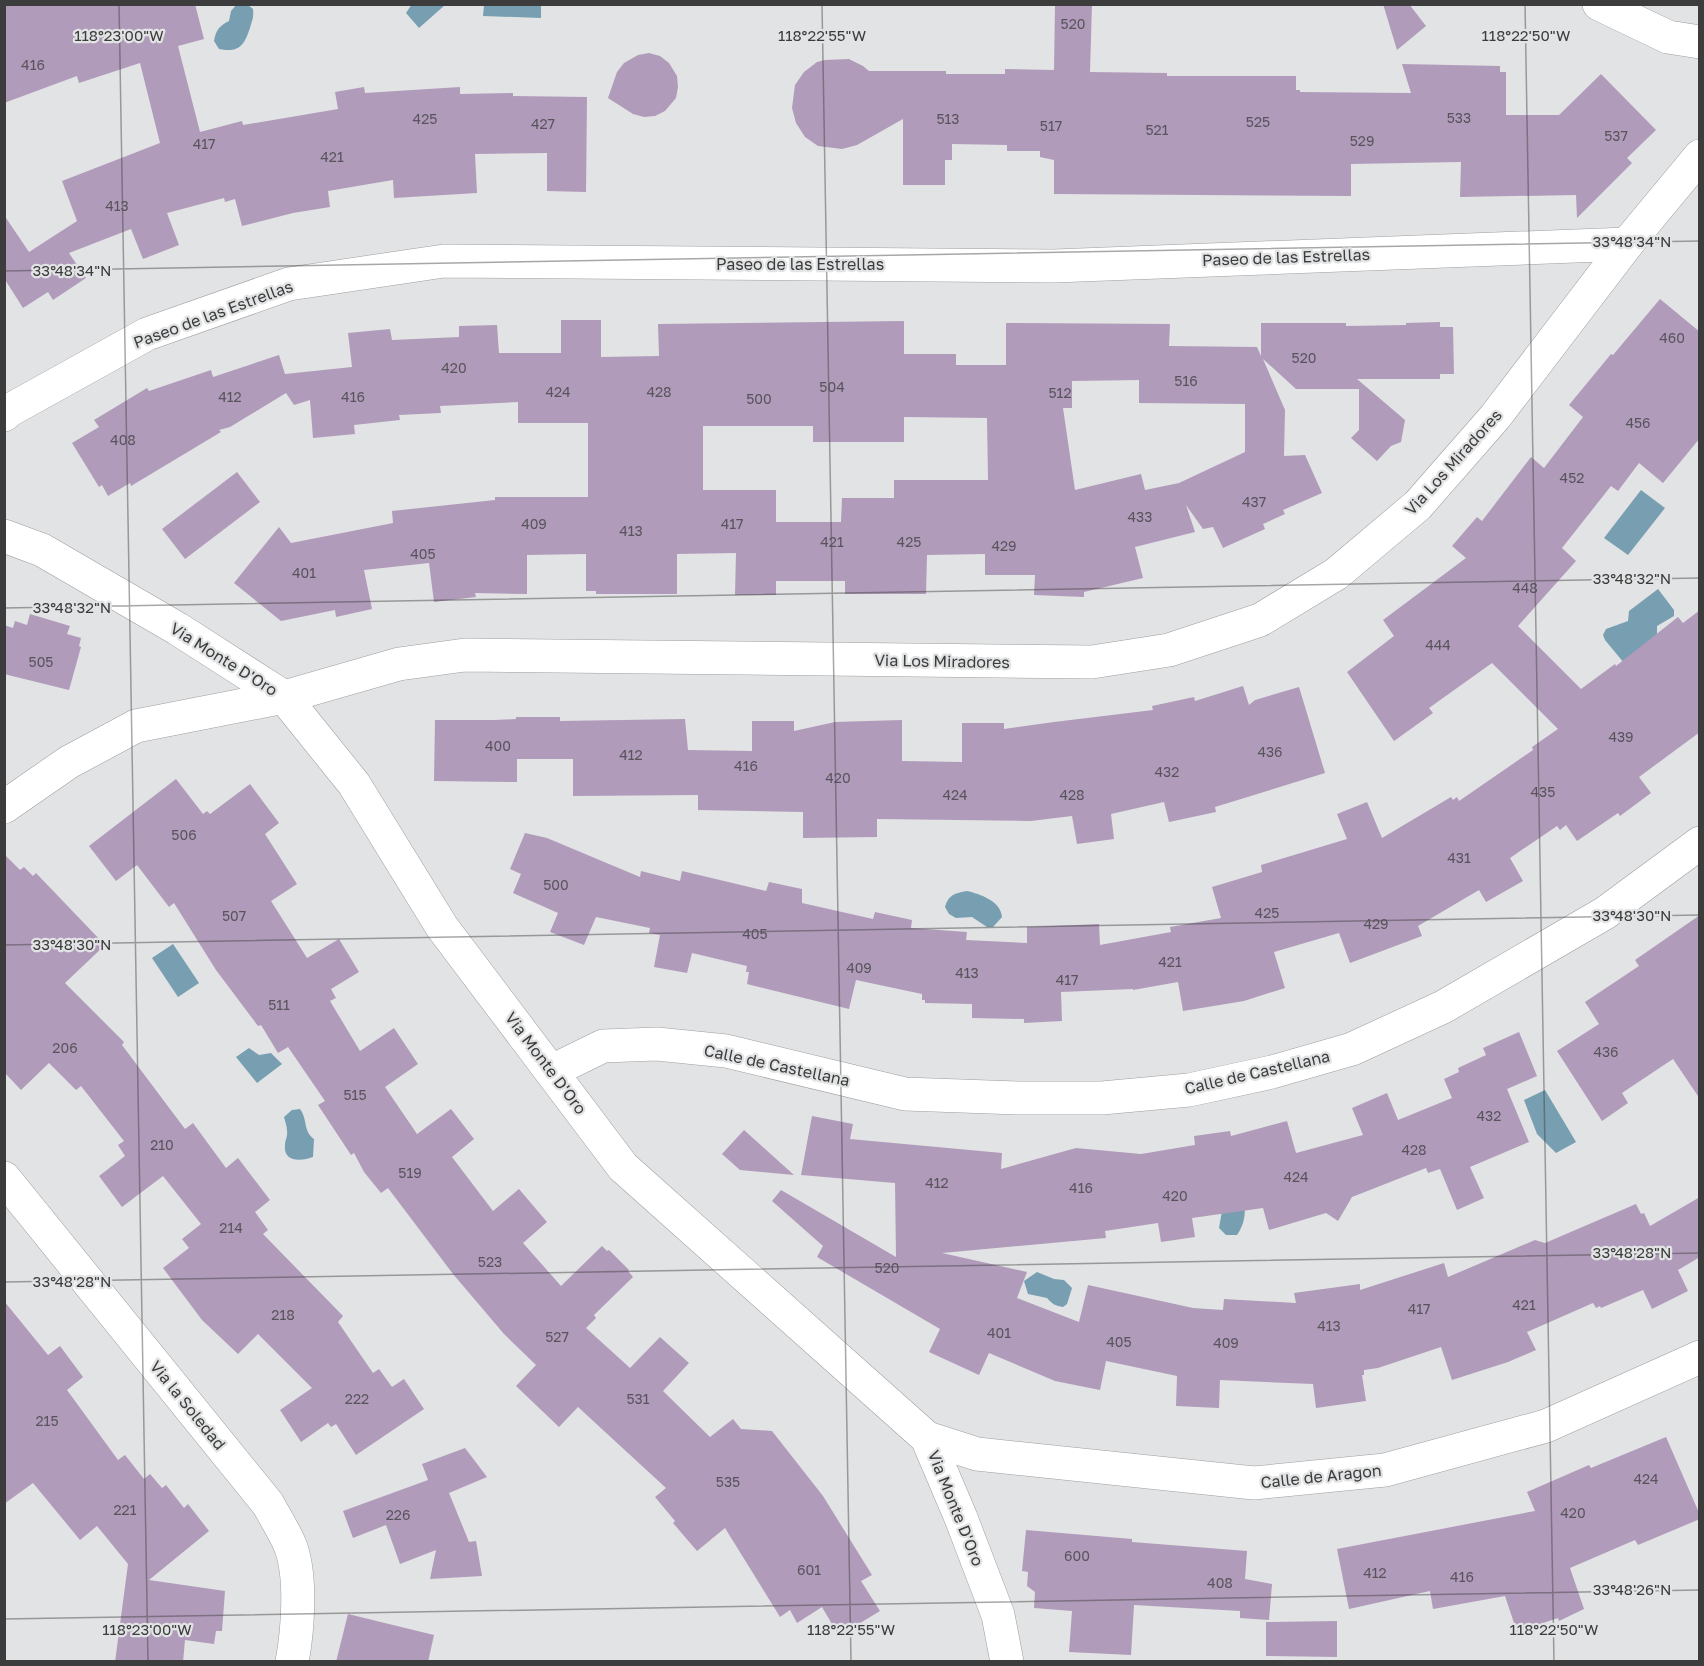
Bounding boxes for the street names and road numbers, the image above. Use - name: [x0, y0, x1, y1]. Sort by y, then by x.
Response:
- street label: Paseo de las Estrellas: [1202, 244, 1370, 270]
- street label: Paseo de las Estrellas: [716, 254, 884, 274]
- street label: Paseo de las Estrellas: [131, 276, 295, 352]
- street label: Via Los Miradores: [1400, 405, 1506, 519]
- street label: Via Monte D'Oro: [167, 618, 281, 700]
- street label: Via Los Miradores: [874, 650, 1010, 672]
- street label: Via Monte D'Oro: [501, 1008, 591, 1118]
- street label: Calle de Castellana: [702, 1040, 852, 1090]
- street label: Calle de Castellana: [1182, 1046, 1332, 1098]
- street label: Via la Soledad: [146, 1356, 230, 1454]
- street label: Via Monte D'Oro: [924, 1447, 988, 1569]
- street label: Calle de Aragon: [1260, 1460, 1382, 1492]

